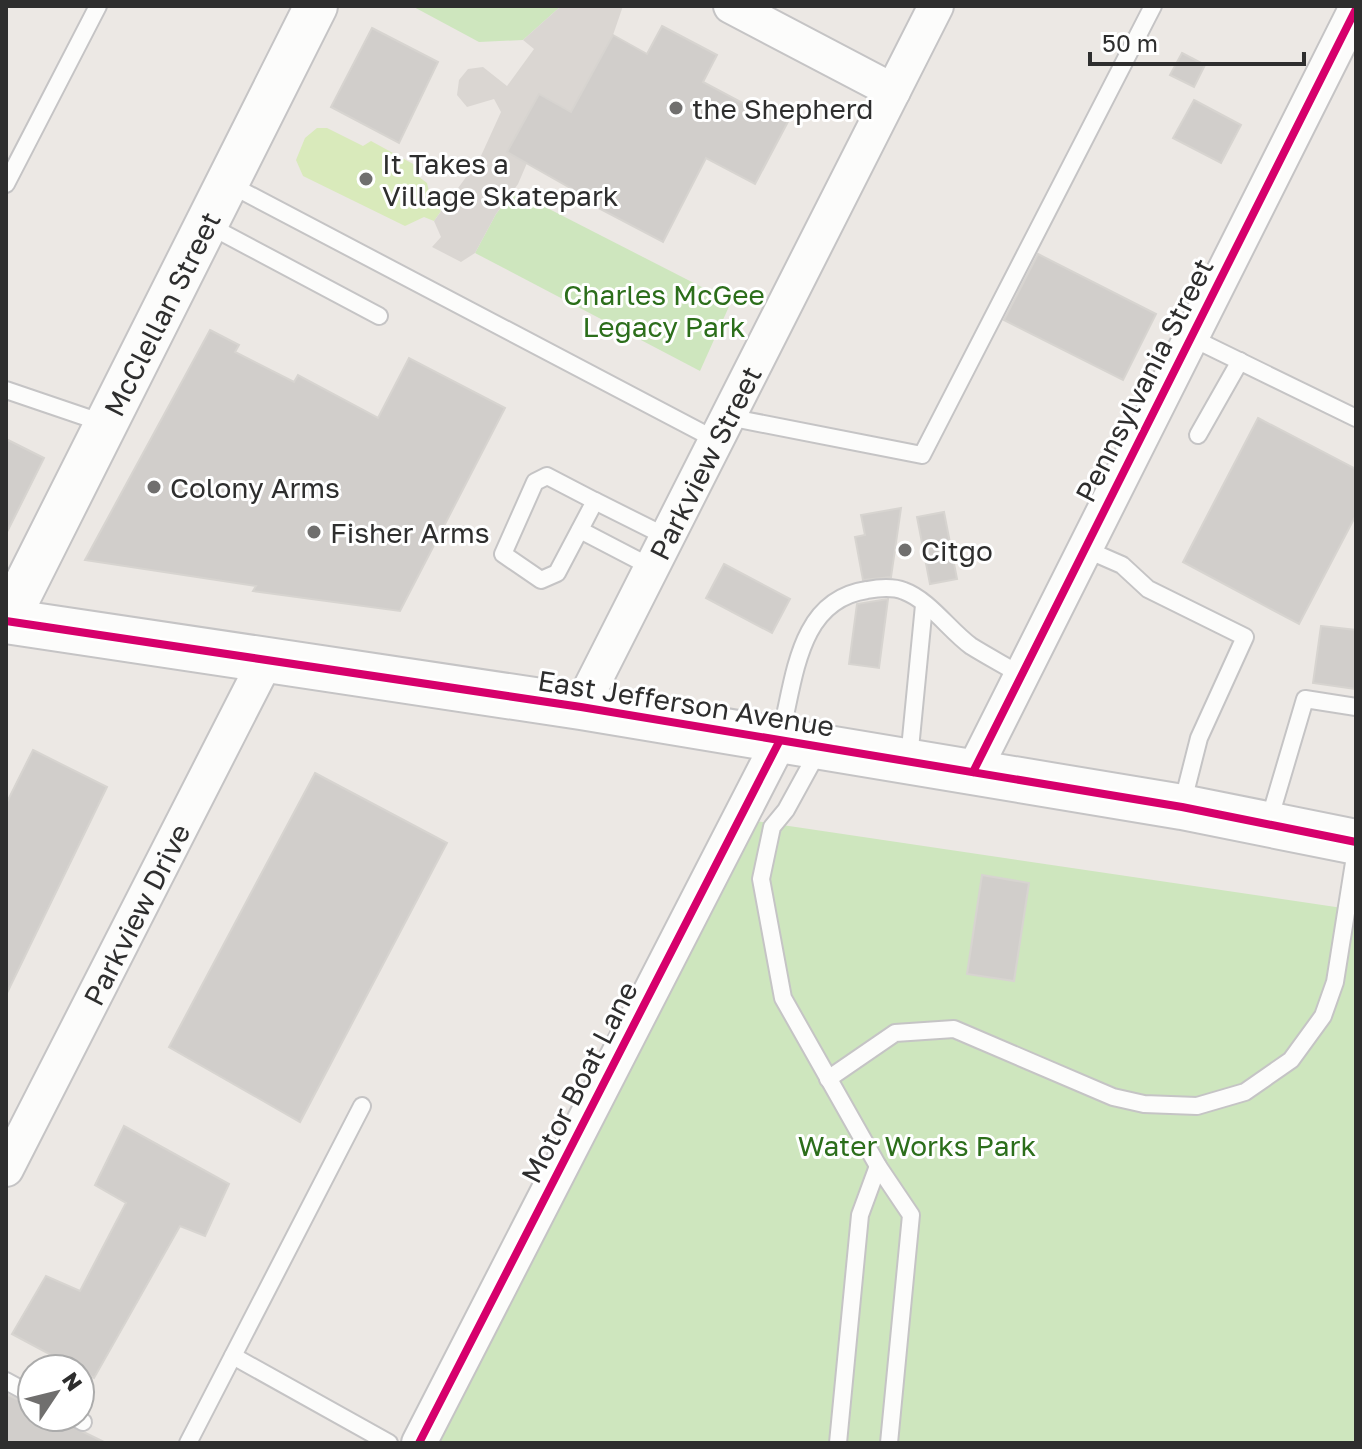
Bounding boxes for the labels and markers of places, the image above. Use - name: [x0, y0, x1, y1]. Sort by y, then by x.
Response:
- place label: the Shepherd: [692, 92, 874, 125]
- marker: the Shepherd: [667, 99, 685, 117]
- place label: It Takes a Village Skatepark: [382, 147, 619, 212]
- marker: It Takes a Village Skatepark: [357, 170, 375, 188]
- place label: Colony Arms: [170, 471, 340, 504]
- marker: Colony Arms: [145, 478, 163, 496]
- place label: Fisher Arms: [330, 516, 490, 549]
- marker: Fisher Arms: [305, 523, 323, 541]
- place label: Citgo: [921, 534, 993, 567]
- marker: Citgo: [896, 541, 914, 559]

